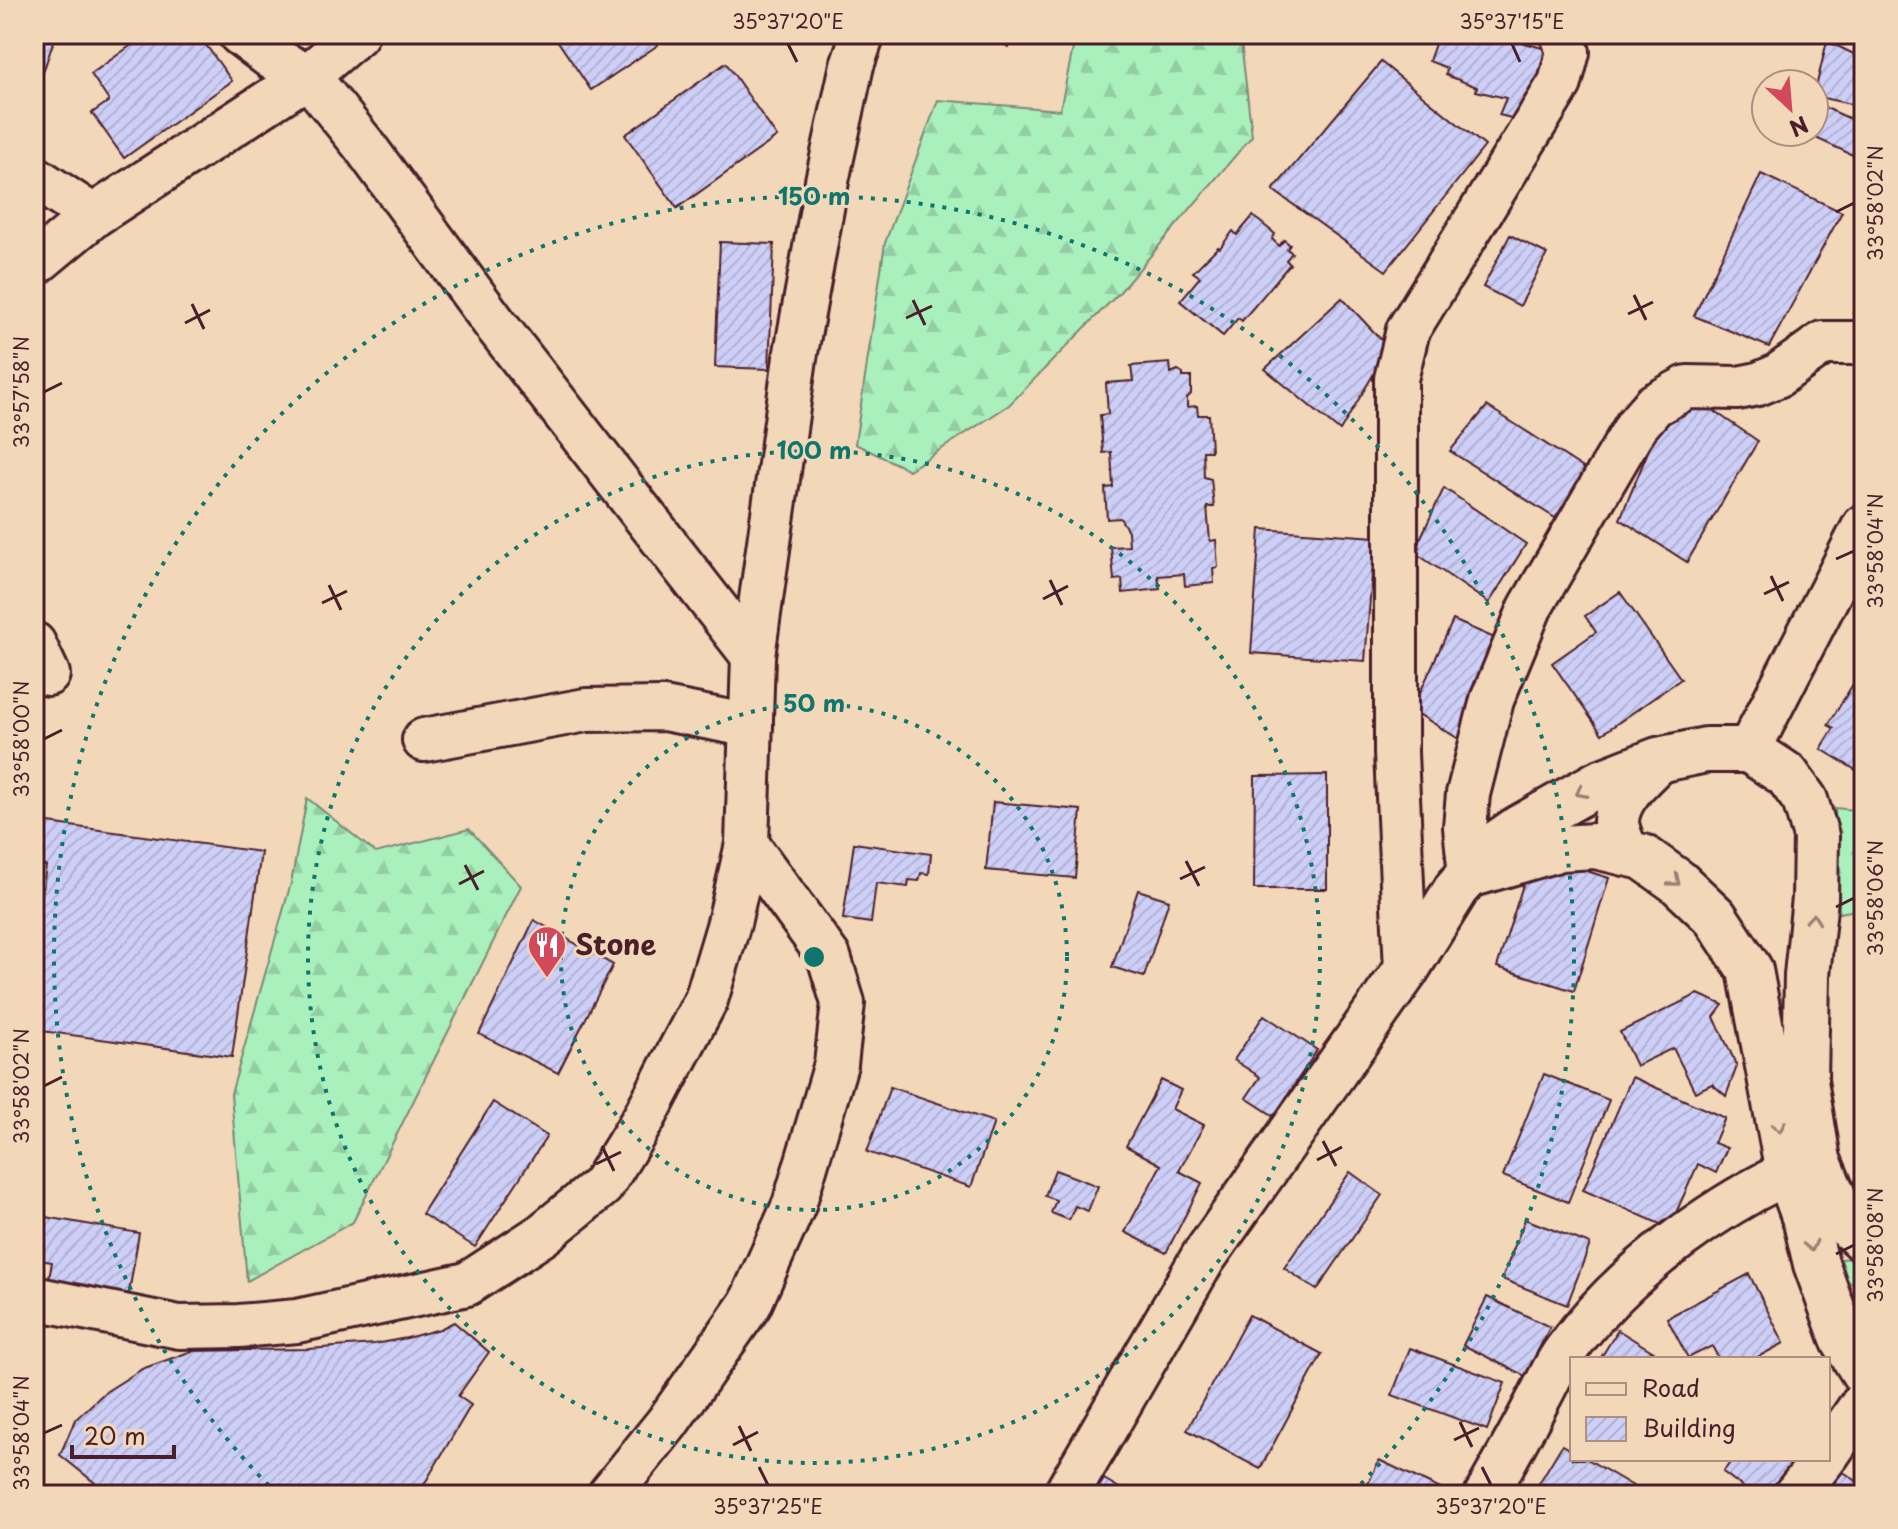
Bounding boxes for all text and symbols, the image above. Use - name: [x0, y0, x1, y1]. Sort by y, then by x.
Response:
- text: 35°37'20"E: [732, 6, 844, 36]
- text: 35°37'15"E: [1460, 6, 1564, 36]
- north arrow: [1750, 68, 1830, 148]
- text: N: [1784, 109, 1814, 146]
- text: 33°58'02"N: [1860, 145, 1890, 261]
- text: 150 m: [778, 177, 850, 213]
- text: 33°57'58"N: [6, 336, 36, 448]
- text: 100 m: [777, 431, 851, 467]
- text: 33°58'04"N: [1860, 493, 1890, 609]
- text: 33°58'00"N: [6, 680, 36, 798]
- text: 50 m: [783, 684, 845, 720]
- one-way arrow: [1576, 782, 1590, 798]
- text: 33°58'06"N: [1860, 840, 1890, 956]
- one-way arrow: [1665, 871, 1680, 885]
- one-way arrow: [1804, 912, 1821, 925]
- place label: Stone: [575, 922, 656, 965]
- restaurant icon: Stone: [526, 924, 568, 979]
- centre of rings: [800, 943, 828, 971]
- text: 33°58'02"N: [6, 1028, 36, 1144]
- one-way arrow: [1770, 1120, 1787, 1134]
- text: 33°58'08"N: [1860, 1187, 1890, 1303]
- one-way arrow: [1802, 1239, 1819, 1252]
- legend: [1570, 1357, 1830, 1461]
- text: Road: [1642, 1369, 1700, 1405]
- text: 33°58'04"N: [6, 1375, 36, 1491]
- scale bar: [72, 1409, 174, 1459]
- text: Building: [1642, 1409, 1736, 1445]
- text: 20 m: [84, 1417, 146, 1453]
- text: 35°37'25"E: [713, 1491, 823, 1521]
- text: 35°37'20"E: [1435, 1491, 1547, 1521]

